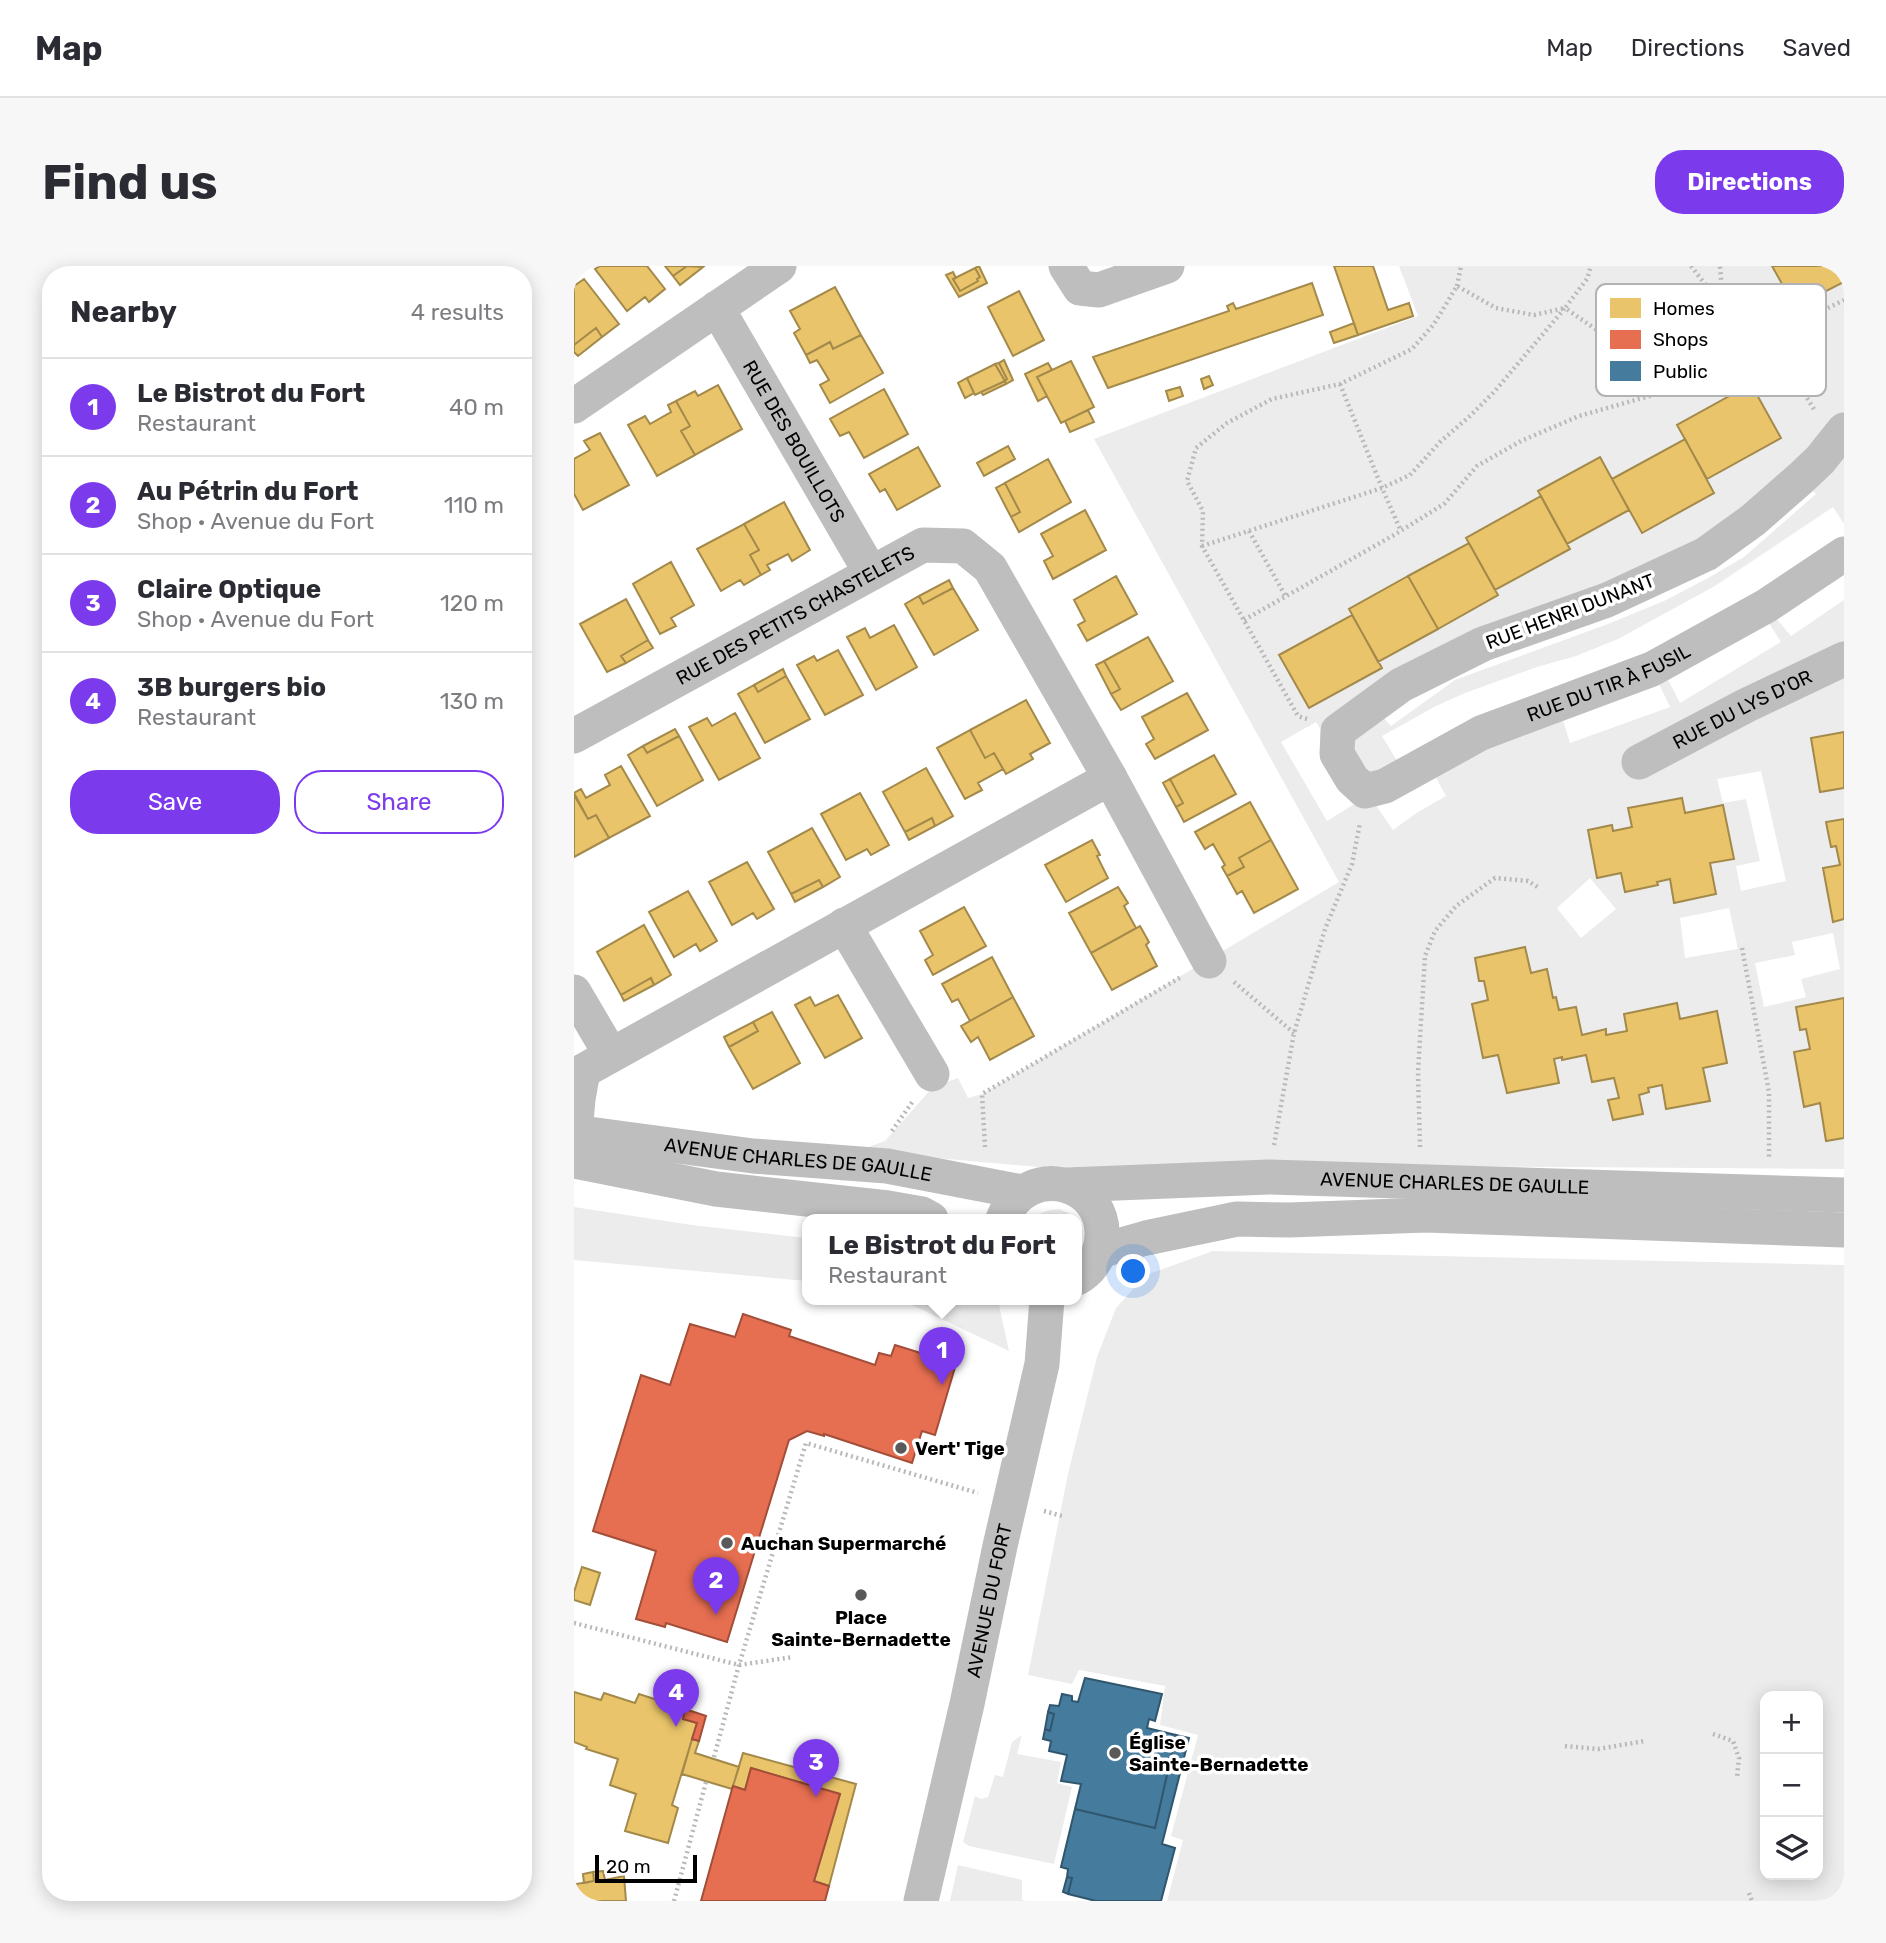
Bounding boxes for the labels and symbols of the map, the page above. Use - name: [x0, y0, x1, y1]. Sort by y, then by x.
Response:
- legend: [1596, 284, 1826, 396]
- text: Homes: [1653, 297, 1715, 320]
- text: Shops: [1653, 328, 1708, 351]
- street label: RUE DES BOUILLOTS: [738, 356, 850, 527]
- text: Public: [1653, 360, 1708, 383]
- street label: RUE DES PETITS CHASTELETS: [672, 541, 919, 690]
- street label: RUE HENRI DUNANT: [1482, 569, 1658, 654]
- street label: RUE DU TIR À FUSIL: [1524, 639, 1695, 727]
- street label: RUE DU LYS D'OR: [1669, 665, 1816, 754]
- street label: AVENUE CHARLES DE GAULLE: [663, 1133, 934, 1186]
- street label: AVENUE CHARLES DE GAULLE: [1320, 1168, 1590, 1199]
- your location: [1116, 1254, 1150, 1288]
- pin: 1: [919, 1327, 965, 1385]
- place label: Vert' Tige: [915, 1437, 1005, 1460]
- marker: Vert' Tige: [893, 1440, 909, 1456]
- street label: AVENUE DU FORT: [962, 1521, 1017, 1680]
- place label: Auchan Supermarché: [741, 1532, 946, 1555]
- marker: Auchan Supermarché: [719, 1535, 735, 1551]
- pin: 2: [693, 1557, 739, 1615]
- marker: Place Sainte-Bernadette: [853, 1587, 869, 1603]
- place label: Place Sainte-Bernadette: [771, 1606, 951, 1651]
- pin: 4: [653, 1669, 699, 1727]
- place label: Église Sainte-Bernadette: [1129, 1731, 1309, 1776]
- pin: 3: [793, 1739, 839, 1797]
- marker: Église Sainte-Bernadette: [1107, 1745, 1123, 1761]
- scale bar: [595, 1852, 696, 1884]

